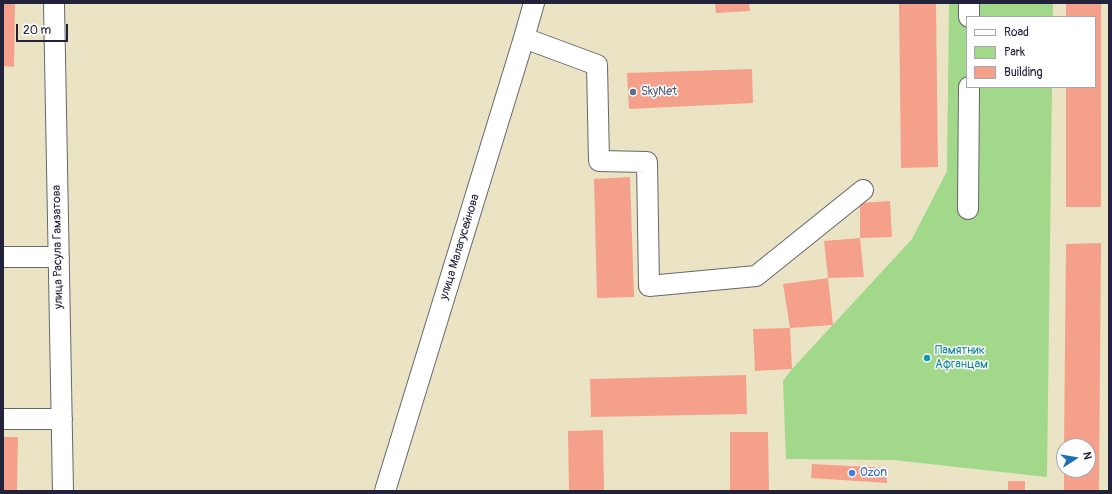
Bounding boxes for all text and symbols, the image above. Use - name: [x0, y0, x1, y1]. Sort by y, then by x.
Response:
- scale bar: [18, 16, 70, 42]
- legend: [966, 16, 1096, 88]
- text: 20 m: [23, 23, 51, 38]
- text: Road: [1004, 25, 1029, 40]
- text: Park: [1004, 45, 1025, 60]
- text: Building: [1004, 65, 1043, 80]
- place label: SkyNet: [641, 85, 677, 99]
- marker: SkyNet: [628, 87, 638, 97]
- street label: улица Расула Гамзатова: [50, 185, 66, 309]
- street label: улица Малагусейнова: [437, 193, 483, 301]
- place label: Памятник Афганцам: [935, 344, 988, 372]
- marker: Памятник Афганцам: [922, 353, 932, 363]
- north arrow: [1056, 438, 1096, 478]
- text: N: [1080, 451, 1094, 461]
- place label: Ozon: [860, 466, 887, 480]
- marker: Ozon: [847, 468, 857, 478]

